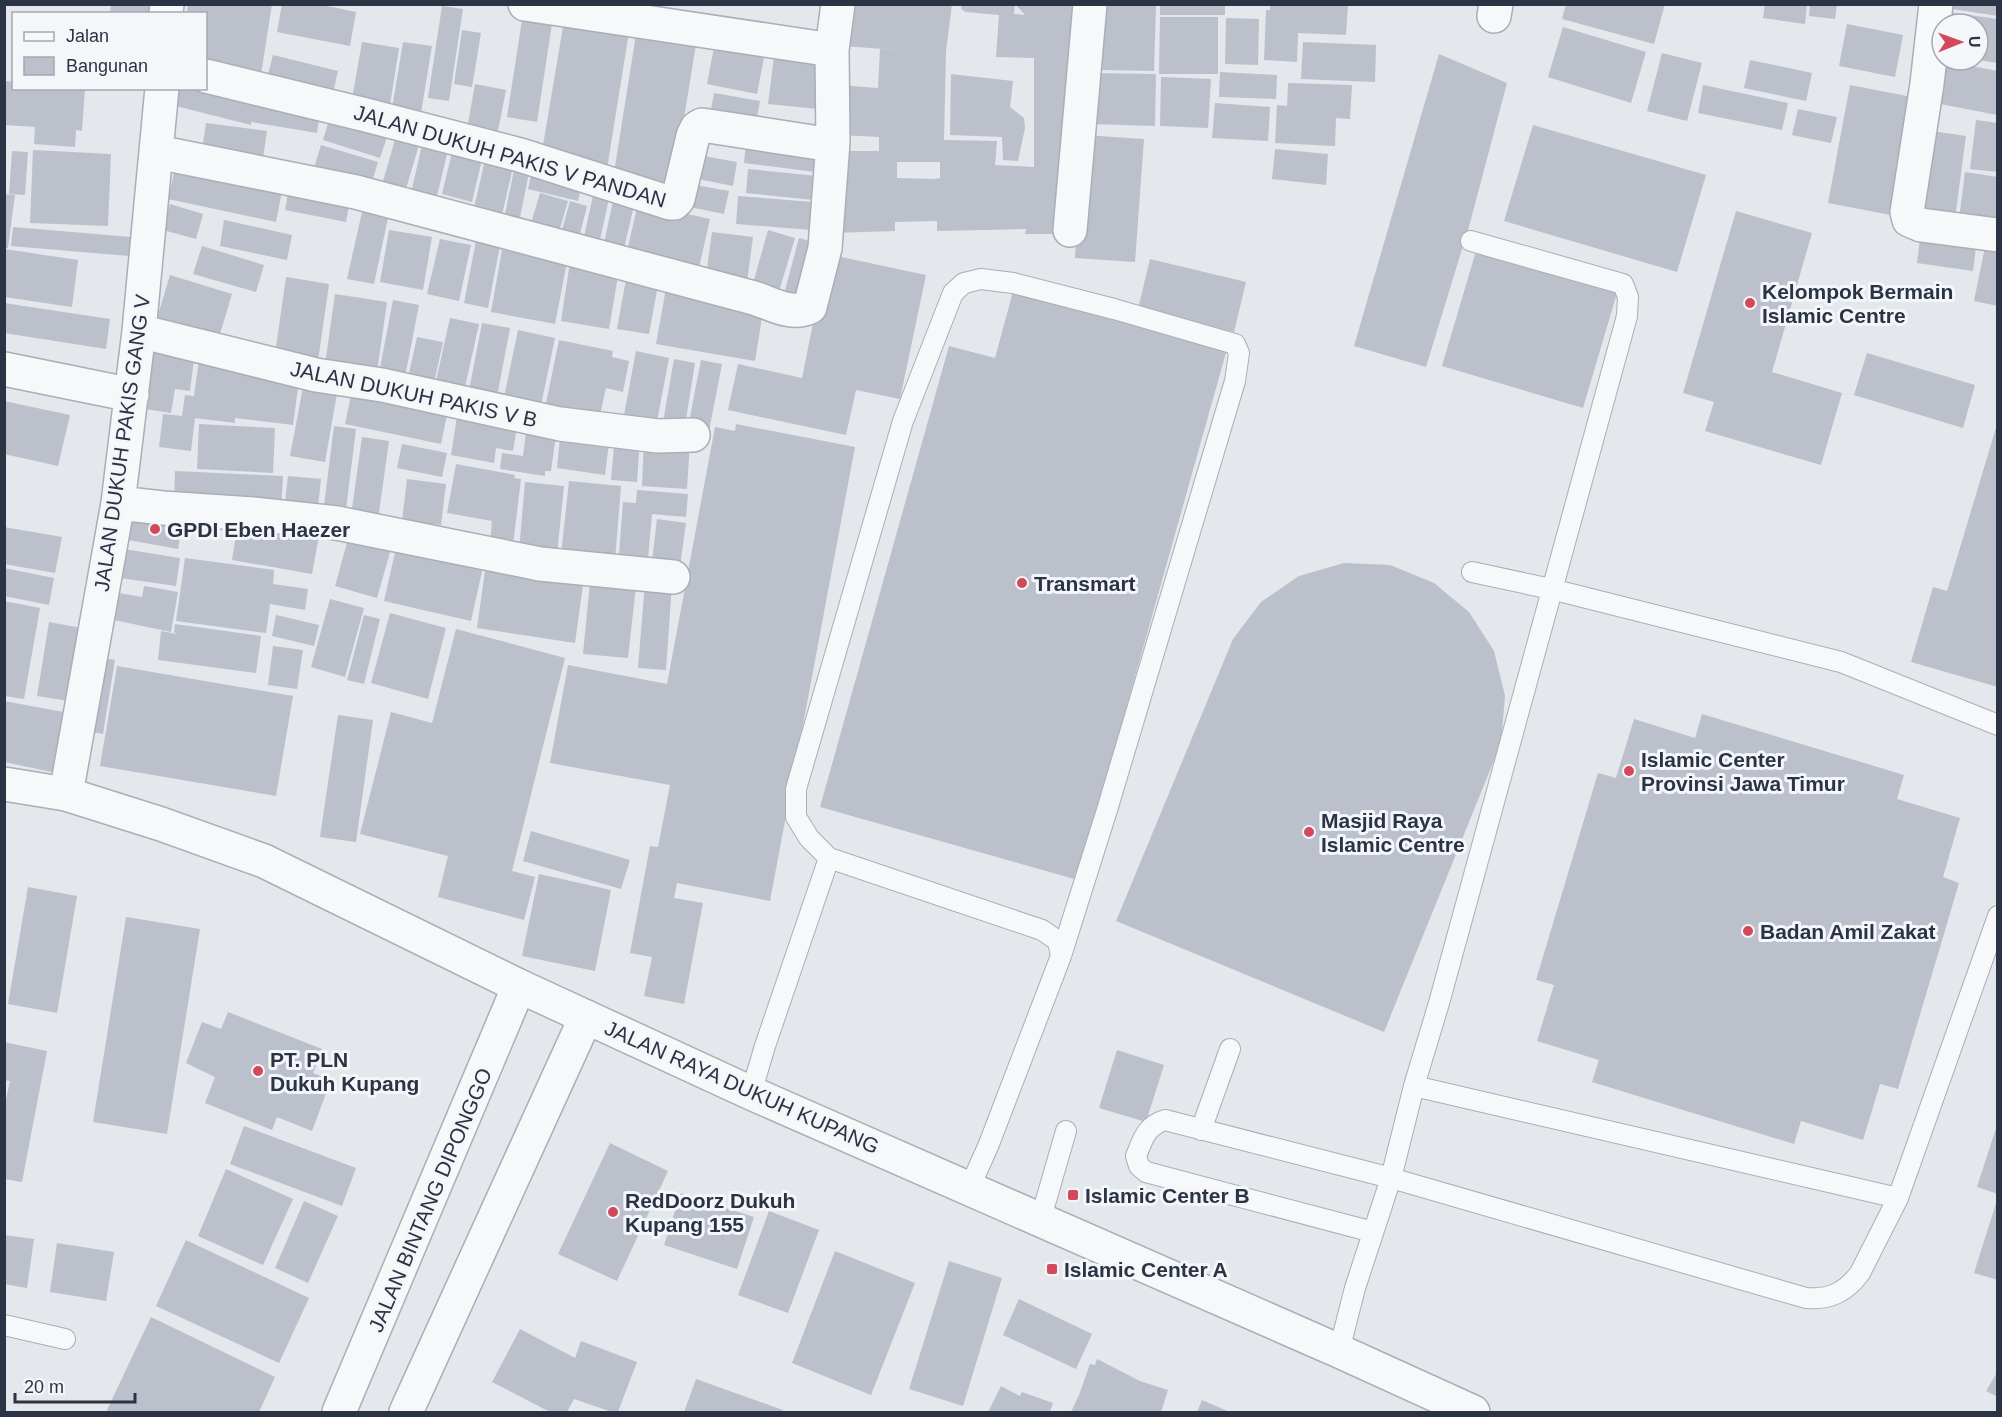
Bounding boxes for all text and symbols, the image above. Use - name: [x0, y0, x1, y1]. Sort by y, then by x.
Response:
- legend: [12, 12, 207, 90]
- north arrow: [1930, 12, 1990, 72]
- text: Jalan: [66, 26, 109, 46]
- text: U: [1966, 36, 1983, 48]
- text: Bangunan: [66, 56, 148, 76]
- street label: JALAN DUKUH PAKIS V PANDAN: [351, 100, 669, 212]
- place label: Kelompok Bermain Islamic Centre: [1762, 280, 1953, 327]
- street label: JALAN DUKUH PAKIS GANG V: [90, 293, 154, 593]
- marker: Kelompok Bermain Islamic Centre: [1743, 296, 1757, 310]
- street label: JALAN DUKUH PAKIS V B: [289, 357, 539, 431]
- place label: GPDI Eben Haezer: [167, 518, 350, 541]
- marker: GPDI Eben Haezer: [148, 522, 162, 536]
- place label: Transmart: [1034, 572, 1136, 595]
- marker: Transmart: [1015, 576, 1029, 590]
- place label: Islamic Center Provinsi Jawa Timur: [1641, 748, 1845, 795]
- marker: Islamic Center Provinsi Jawa Timur: [1622, 764, 1636, 778]
- place label: Masjid Raya Islamic Centre: [1321, 809, 1465, 856]
- marker: Masjid Raya Islamic Centre: [1302, 825, 1316, 839]
- place label: Badan Amil Zakat: [1760, 920, 1935, 943]
- marker: Badan Amil Zakat: [1741, 924, 1755, 938]
- street label: JALAN RAYA DUKUH KUPANG: [601, 1016, 883, 1158]
- place label: PT. PLN Dukuh Kupang: [270, 1048, 419, 1095]
- marker: PT. PLN Dukuh Kupang: [251, 1064, 265, 1078]
- street label: JALAN BINTANG DIPONGGO: [364, 1065, 496, 1335]
- place label: Islamic Center B: [1085, 1184, 1250, 1207]
- marker: Islamic Center B: [1066, 1188, 1080, 1202]
- place label: RedDoorz Dukuh Kupang 155: [625, 1189, 795, 1236]
- marker: RedDoorz Dukuh Kupang 155: [606, 1205, 620, 1219]
- place label: Islamic Center A: [1064, 1258, 1228, 1281]
- marker: Islamic Center A: [1045, 1262, 1059, 1276]
- scale bar: [15, 1366, 135, 1404]
- text: 20 m: [24, 1377, 64, 1397]

